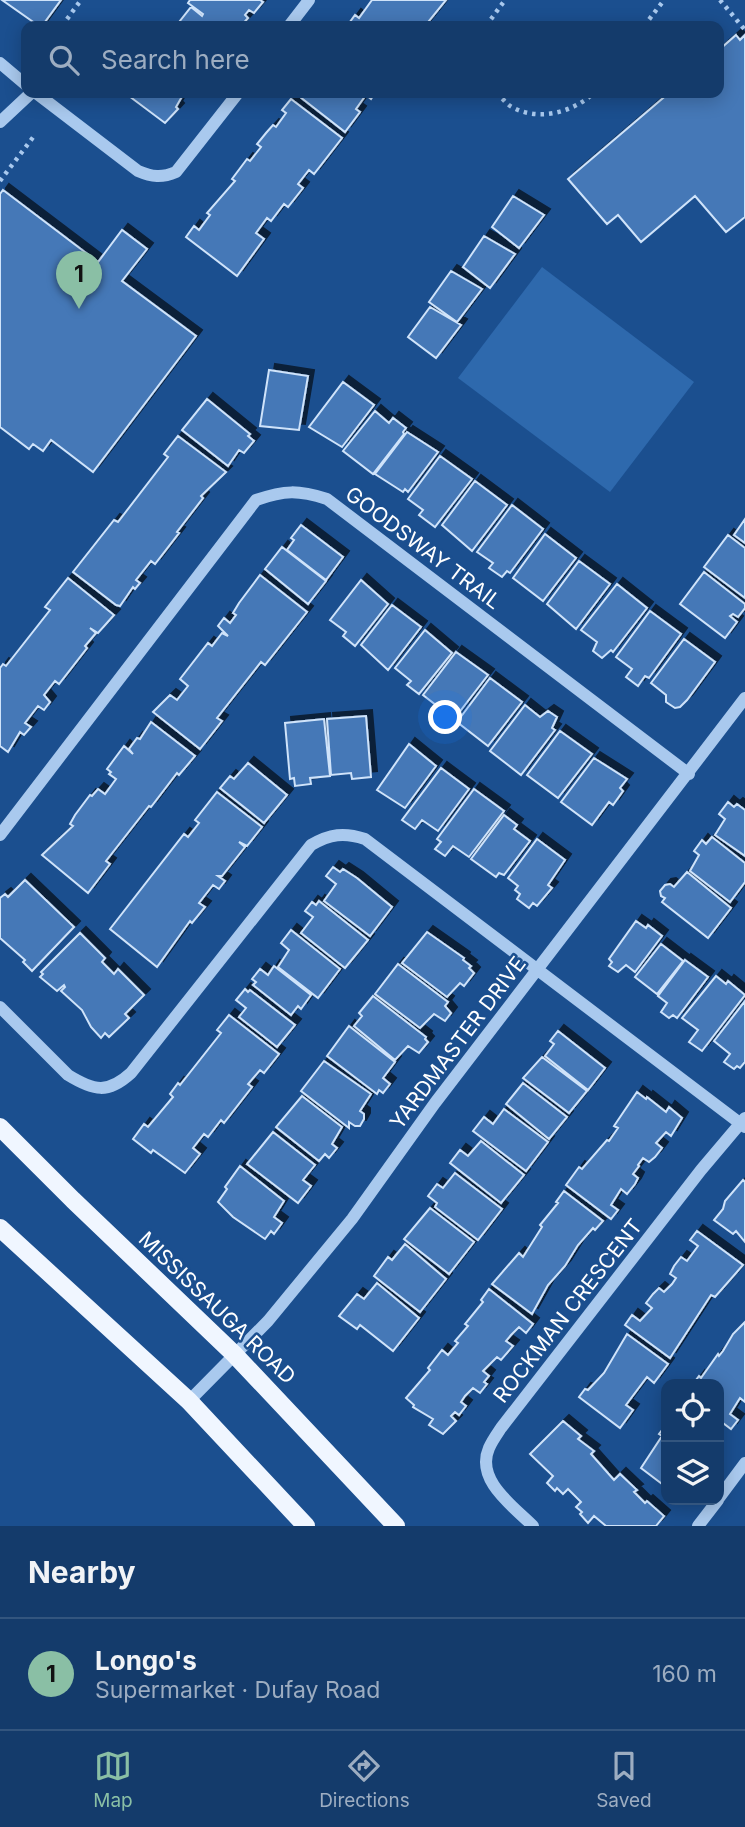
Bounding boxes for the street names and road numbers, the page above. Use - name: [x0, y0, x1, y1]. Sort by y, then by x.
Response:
- street label: GOODSWAY TRAIL: [341, 481, 506, 614]
- street label: YARDMASTER DRIVE: [384, 951, 531, 1134]
- street label: ROCKMAN CRESCENT: [488, 1214, 647, 1408]
- street label: MISSISSAUGA ROAD: [134, 1226, 301, 1389]

